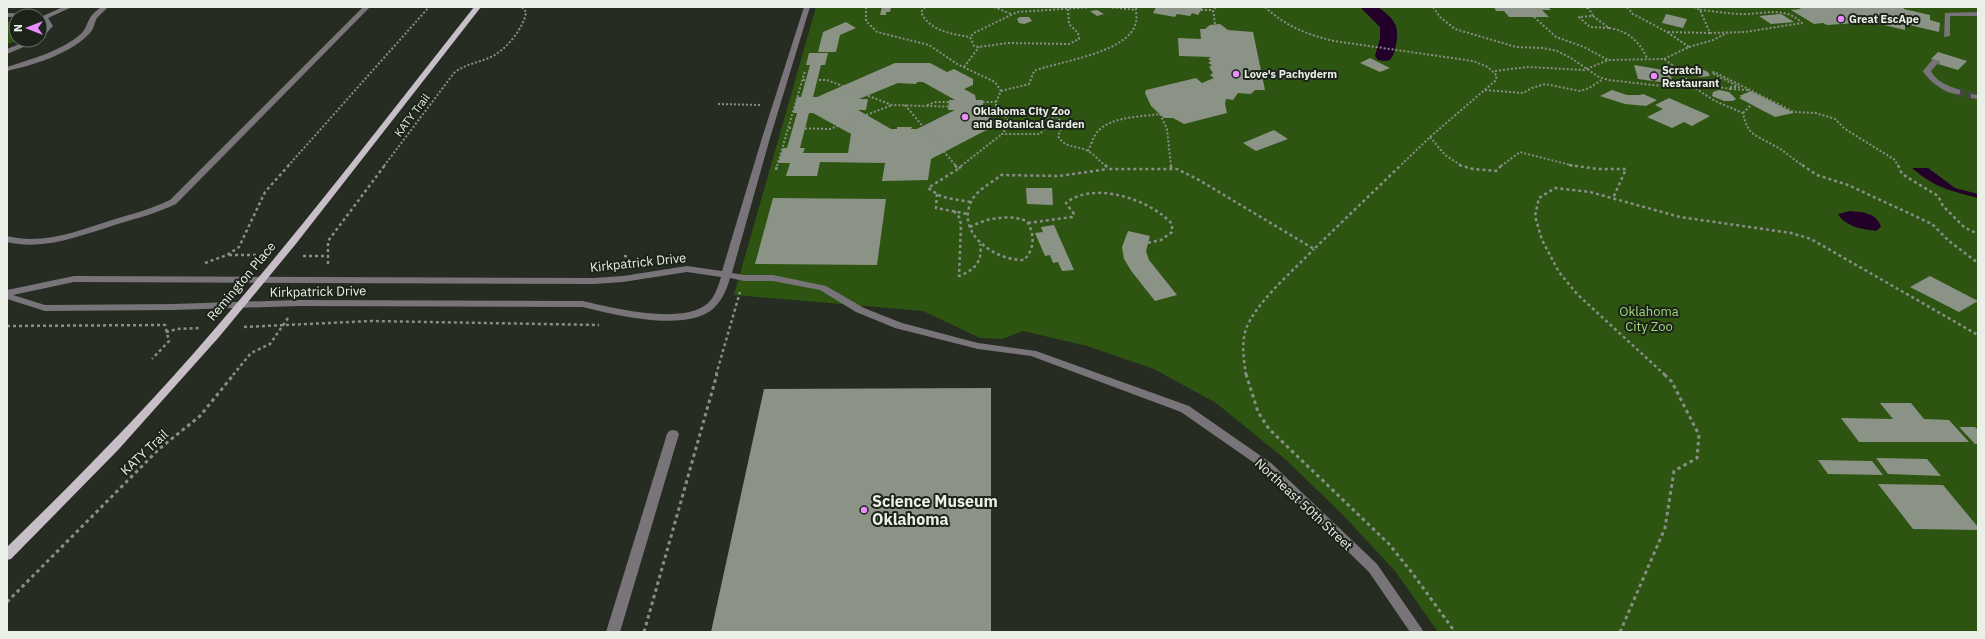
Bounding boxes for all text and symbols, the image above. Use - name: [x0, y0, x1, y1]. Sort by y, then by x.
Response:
- north arrow: [8, 8, 48, 48]
- place label: Great EscApe: [1849, 12, 1919, 26]
- marker: Great EscApe: [1836, 14, 1846, 24]
- text: N: [11, 24, 25, 32]
- place label: Scratch Restaurant: [1662, 63, 1719, 90]
- place label: Love's Pachyderm: [1244, 67, 1337, 81]
- marker: Love's Pachyderm: [1231, 69, 1241, 79]
- marker: Scratch Restaurant: [1649, 71, 1659, 81]
- street label: KATY Trail: [391, 91, 433, 139]
- place label: Oklahoma City Zoo and Botanical Garden: [973, 104, 1085, 131]
- marker: Oklahoma City Zoo and Botanical Garden: [960, 112, 970, 122]
- street label: Remington Place: [203, 238, 279, 324]
- street label: Kirkpatrick Drive: [589, 249, 687, 276]
- street label: Kirkpatrick Drive: [269, 282, 367, 301]
- park label: Oklahoma City Zoo: [1619, 303, 1679, 335]
- street label: KATY Trail: [117, 426, 172, 479]
- street label: Northeast 50th Street: [1251, 455, 1356, 554]
- place label: Science Museum Oklahoma: [872, 491, 998, 529]
- marker: Science Museum Oklahoma: [859, 505, 869, 515]

